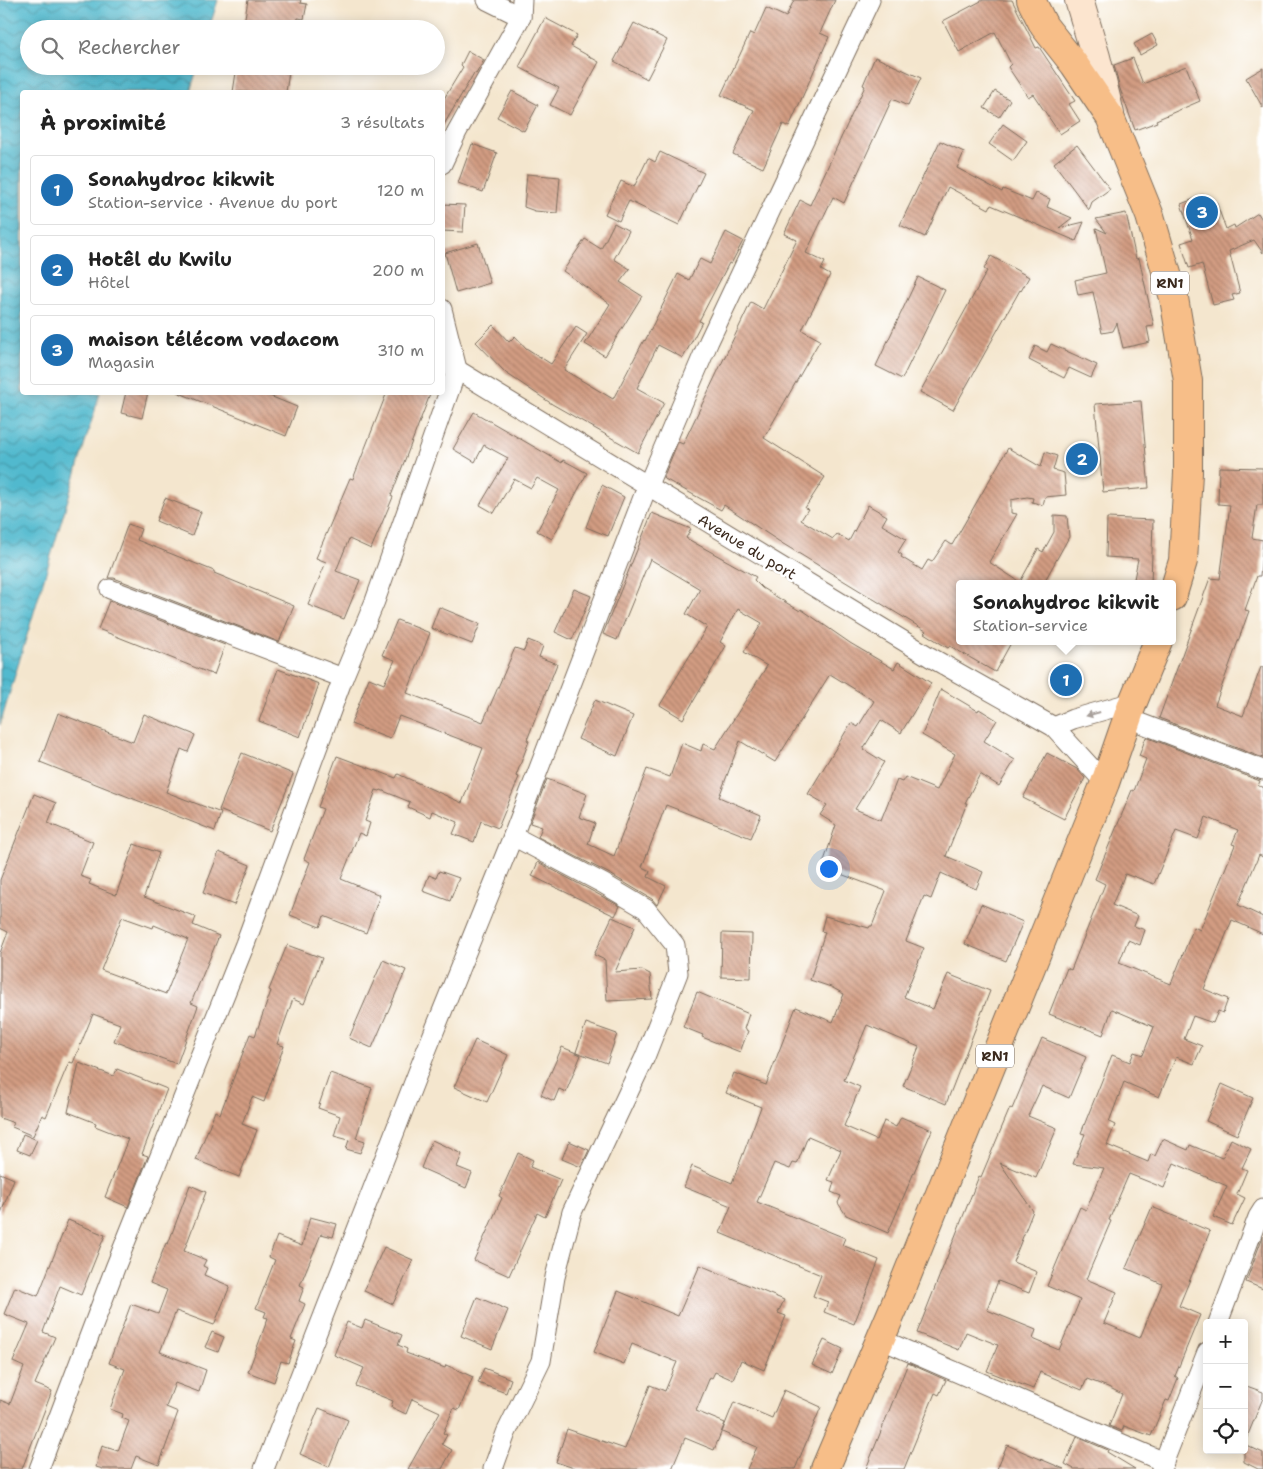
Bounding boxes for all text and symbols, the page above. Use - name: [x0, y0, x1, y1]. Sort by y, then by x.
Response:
- search box: [20, 20, 445, 75]
- icon: search: [38, 34, 66, 62]
- text: Rechercher: [78, 35, 181, 60]
- text: À proximité: [40, 109, 166, 137]
- text: 3 résultats: [340, 112, 425, 133]
- text: Sonahydroc kikwit: [88, 167, 275, 192]
- text: 1: [53, 180, 61, 201]
- text: 120 m: [377, 180, 424, 201]
- text: Station-service · Avenue du port: [88, 192, 338, 213]
- pin: 3: [1186, 193, 1218, 231]
- text: Hotêl du Kwilu: [88, 247, 232, 272]
- text: 2: [51, 260, 63, 281]
- text: 200 m: [372, 260, 424, 281]
- text: Hôtel: [88, 272, 130, 293]
- road number: RN1: [1151, 272, 1189, 294]
- text: maison télécom vodacom: [88, 327, 339, 352]
- text: 3: [51, 340, 63, 361]
- text: 310 m: [377, 340, 424, 361]
- text: Magasin: [88, 352, 154, 373]
- pin: 2: [1066, 440, 1098, 478]
- street label: Avenue du port: [694, 510, 800, 584]
- popup: [956, 580, 1176, 645]
- text: Sonahydroc kikwit: [973, 590, 1159, 615]
- text: Station-service: [973, 615, 1088, 636]
- pin: 1: [1050, 661, 1082, 699]
- one-way arrow: [1086, 710, 1101, 718]
- your location: [816, 856, 842, 882]
- road number: RN1: [976, 1044, 1014, 1068]
- map controls: [1203, 1319, 1248, 1454]
- button: +: [1203, 1319, 1248, 1364]
- button: −: [1203, 1364, 1248, 1409]
- button: locate: [1203, 1409, 1248, 1454]

